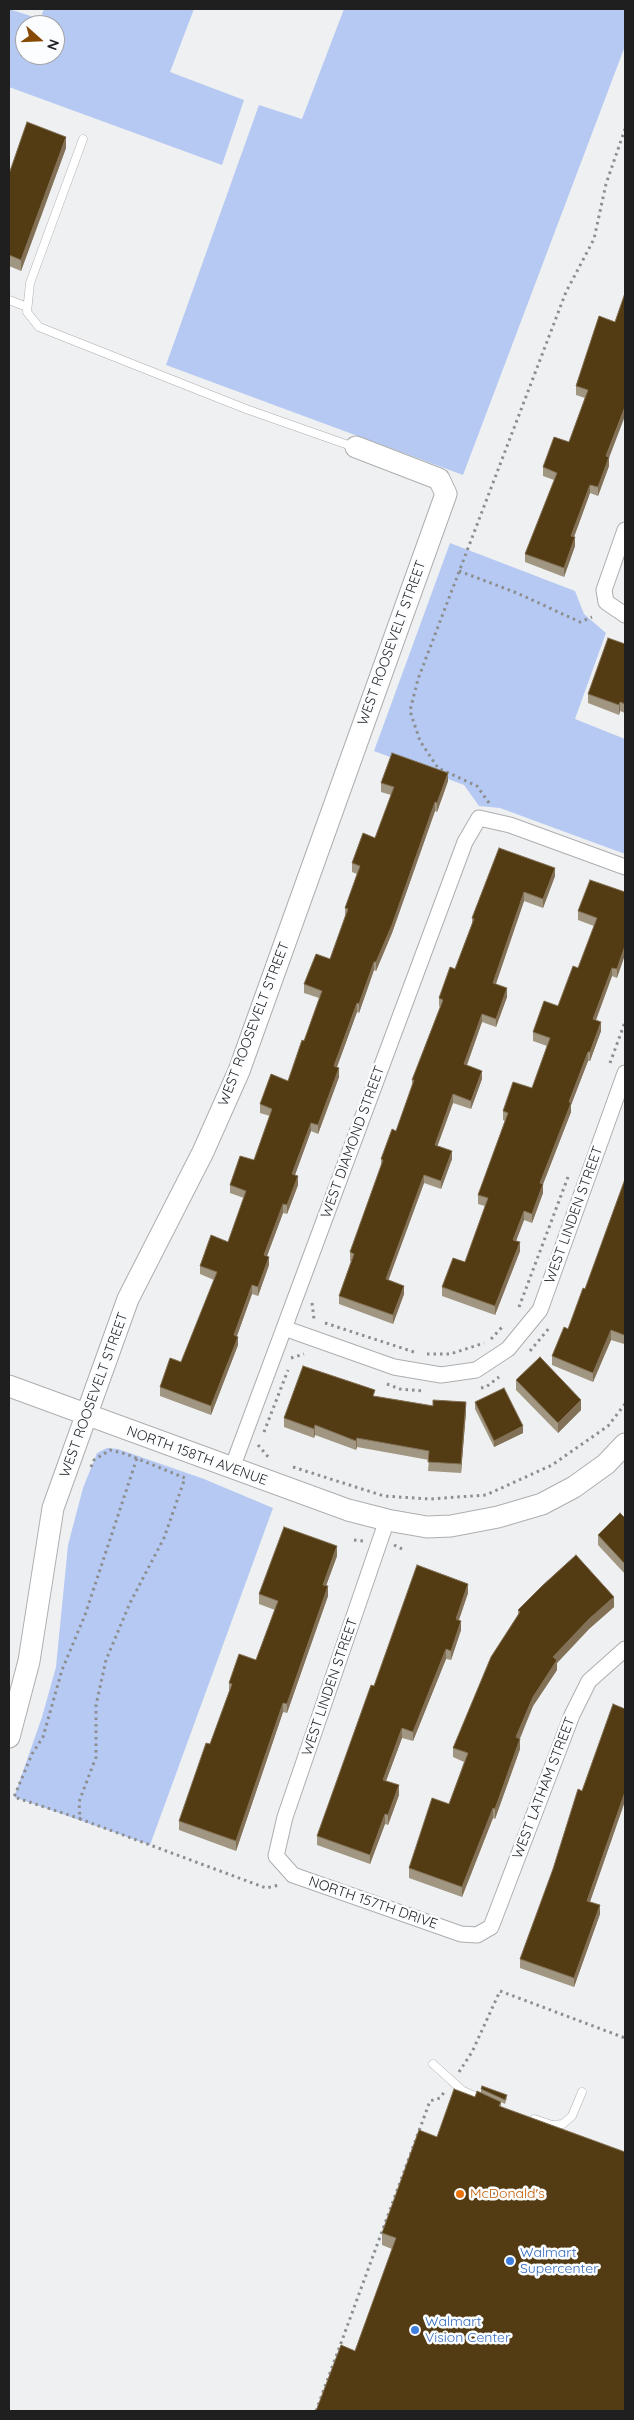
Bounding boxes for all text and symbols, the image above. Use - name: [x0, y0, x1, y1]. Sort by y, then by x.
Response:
- north arrow: [15, 15, 65, 65]
- text: N: [43, 37, 63, 53]
- street label: WEST ROOSEVELT STREET: [354, 558, 430, 728]
- street label: WEST ROOSEVELT STREET: [215, 940, 293, 1108]
- street label: WEST DIAMOND STREET: [318, 1064, 388, 1220]
- street label: WEST LINDEN STREET: [541, 1144, 607, 1286]
- street label: WEST ROOSEVELT STREET: [56, 1310, 132, 1480]
- street label: NORTH 158TH AVENUE: [124, 1423, 270, 1489]
- street label: WEST LINDEN STREET: [298, 1616, 362, 1758]
- street label: WEST LATHAM STREET: [509, 1715, 579, 1861]
- street label: NORTH 157TH DRIVE: [306, 1873, 440, 1933]
- place label: McDonald's: [470, 2186, 545, 2202]
- marker: McDonald's: [454, 2188, 466, 2200]
- place label: Walmart Supercenter: [520, 2245, 599, 2278]
- marker: Walmart Supercenter: [504, 2255, 516, 2267]
- place label: Walmart Vision Center: [425, 2314, 510, 2346]
- marker: Walmart Vision Center: [409, 2324, 421, 2336]

